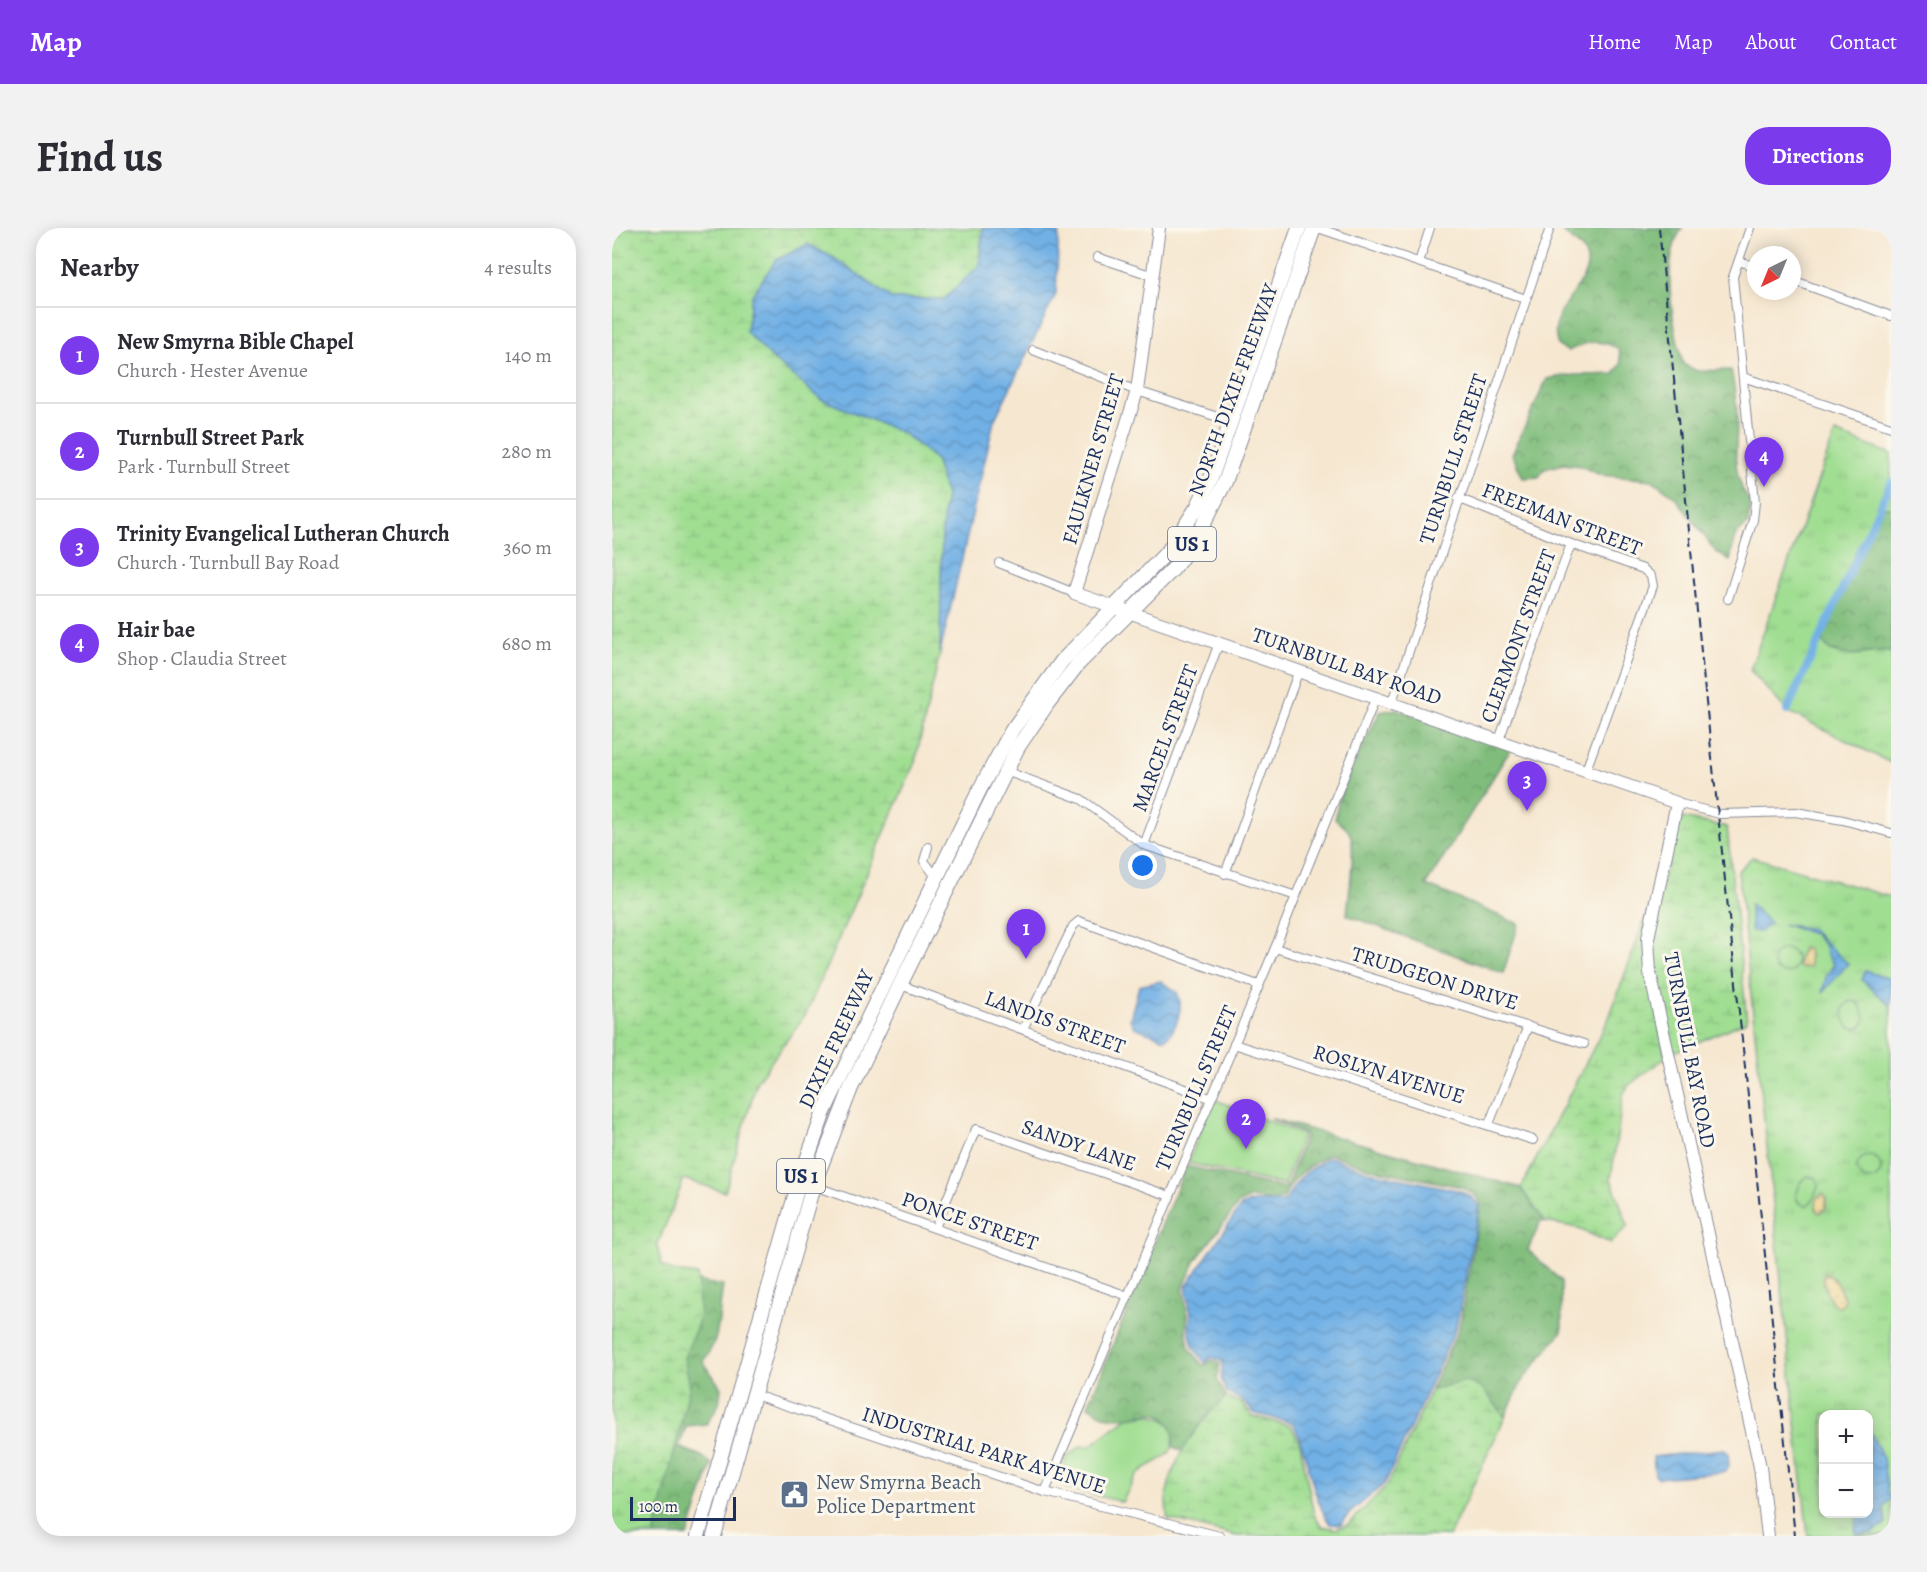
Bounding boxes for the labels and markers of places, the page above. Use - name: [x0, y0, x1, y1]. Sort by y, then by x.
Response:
- pin: 4: [1744, 438, 1784, 487]
- pin: 3: [1508, 762, 1546, 811]
- pin: 1: [1006, 910, 1046, 959]
- pin: 2: [1226, 1100, 1266, 1149]
- place label: New Smyrna Beach Police Department: [816, 1468, 982, 1520]
- public building icon: New Smyrna Beach Police Department: [779, 1478, 811, 1510]

